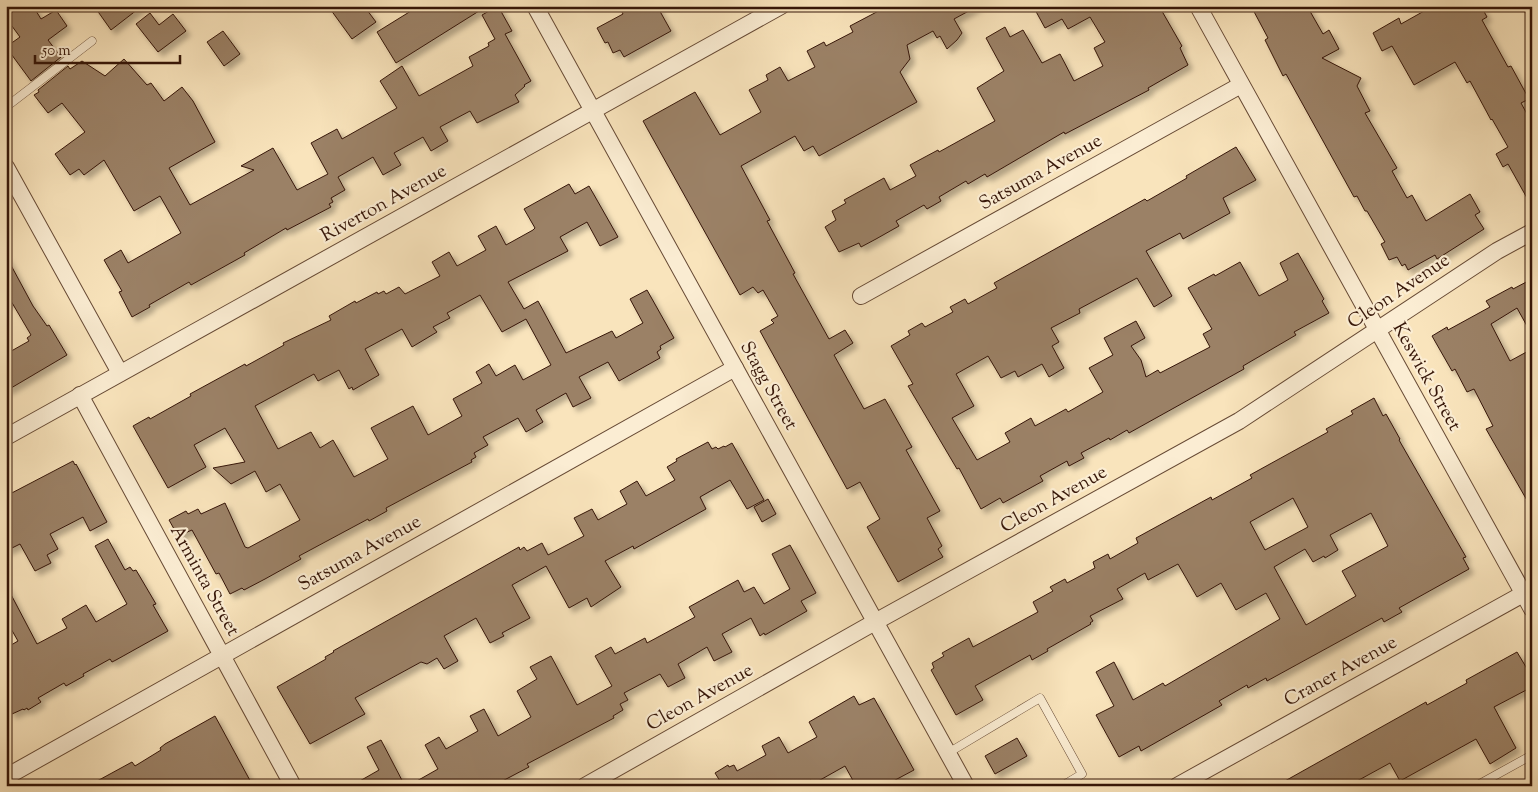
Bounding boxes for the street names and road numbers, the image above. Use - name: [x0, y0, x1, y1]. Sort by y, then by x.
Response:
- street label: Satsuma Avenue: [975, 128, 1107, 218]
- street label: Riverton Avenue: [316, 158, 452, 250]
- street label: Cleon Avenue: [1342, 248, 1456, 336]
- street label: Keswick Street: [1385, 318, 1467, 437]
- street label: Stagg Street: [732, 337, 804, 436]
- street label: Cleon Avenue: [996, 459, 1112, 541]
- street label: Satsuma Avenue: [294, 509, 426, 599]
- street label: Arminta Street: [162, 521, 246, 642]
- street label: Craner Avenue: [1280, 630, 1403, 714]
- street label: Cleon Avenue: [642, 657, 758, 739]

